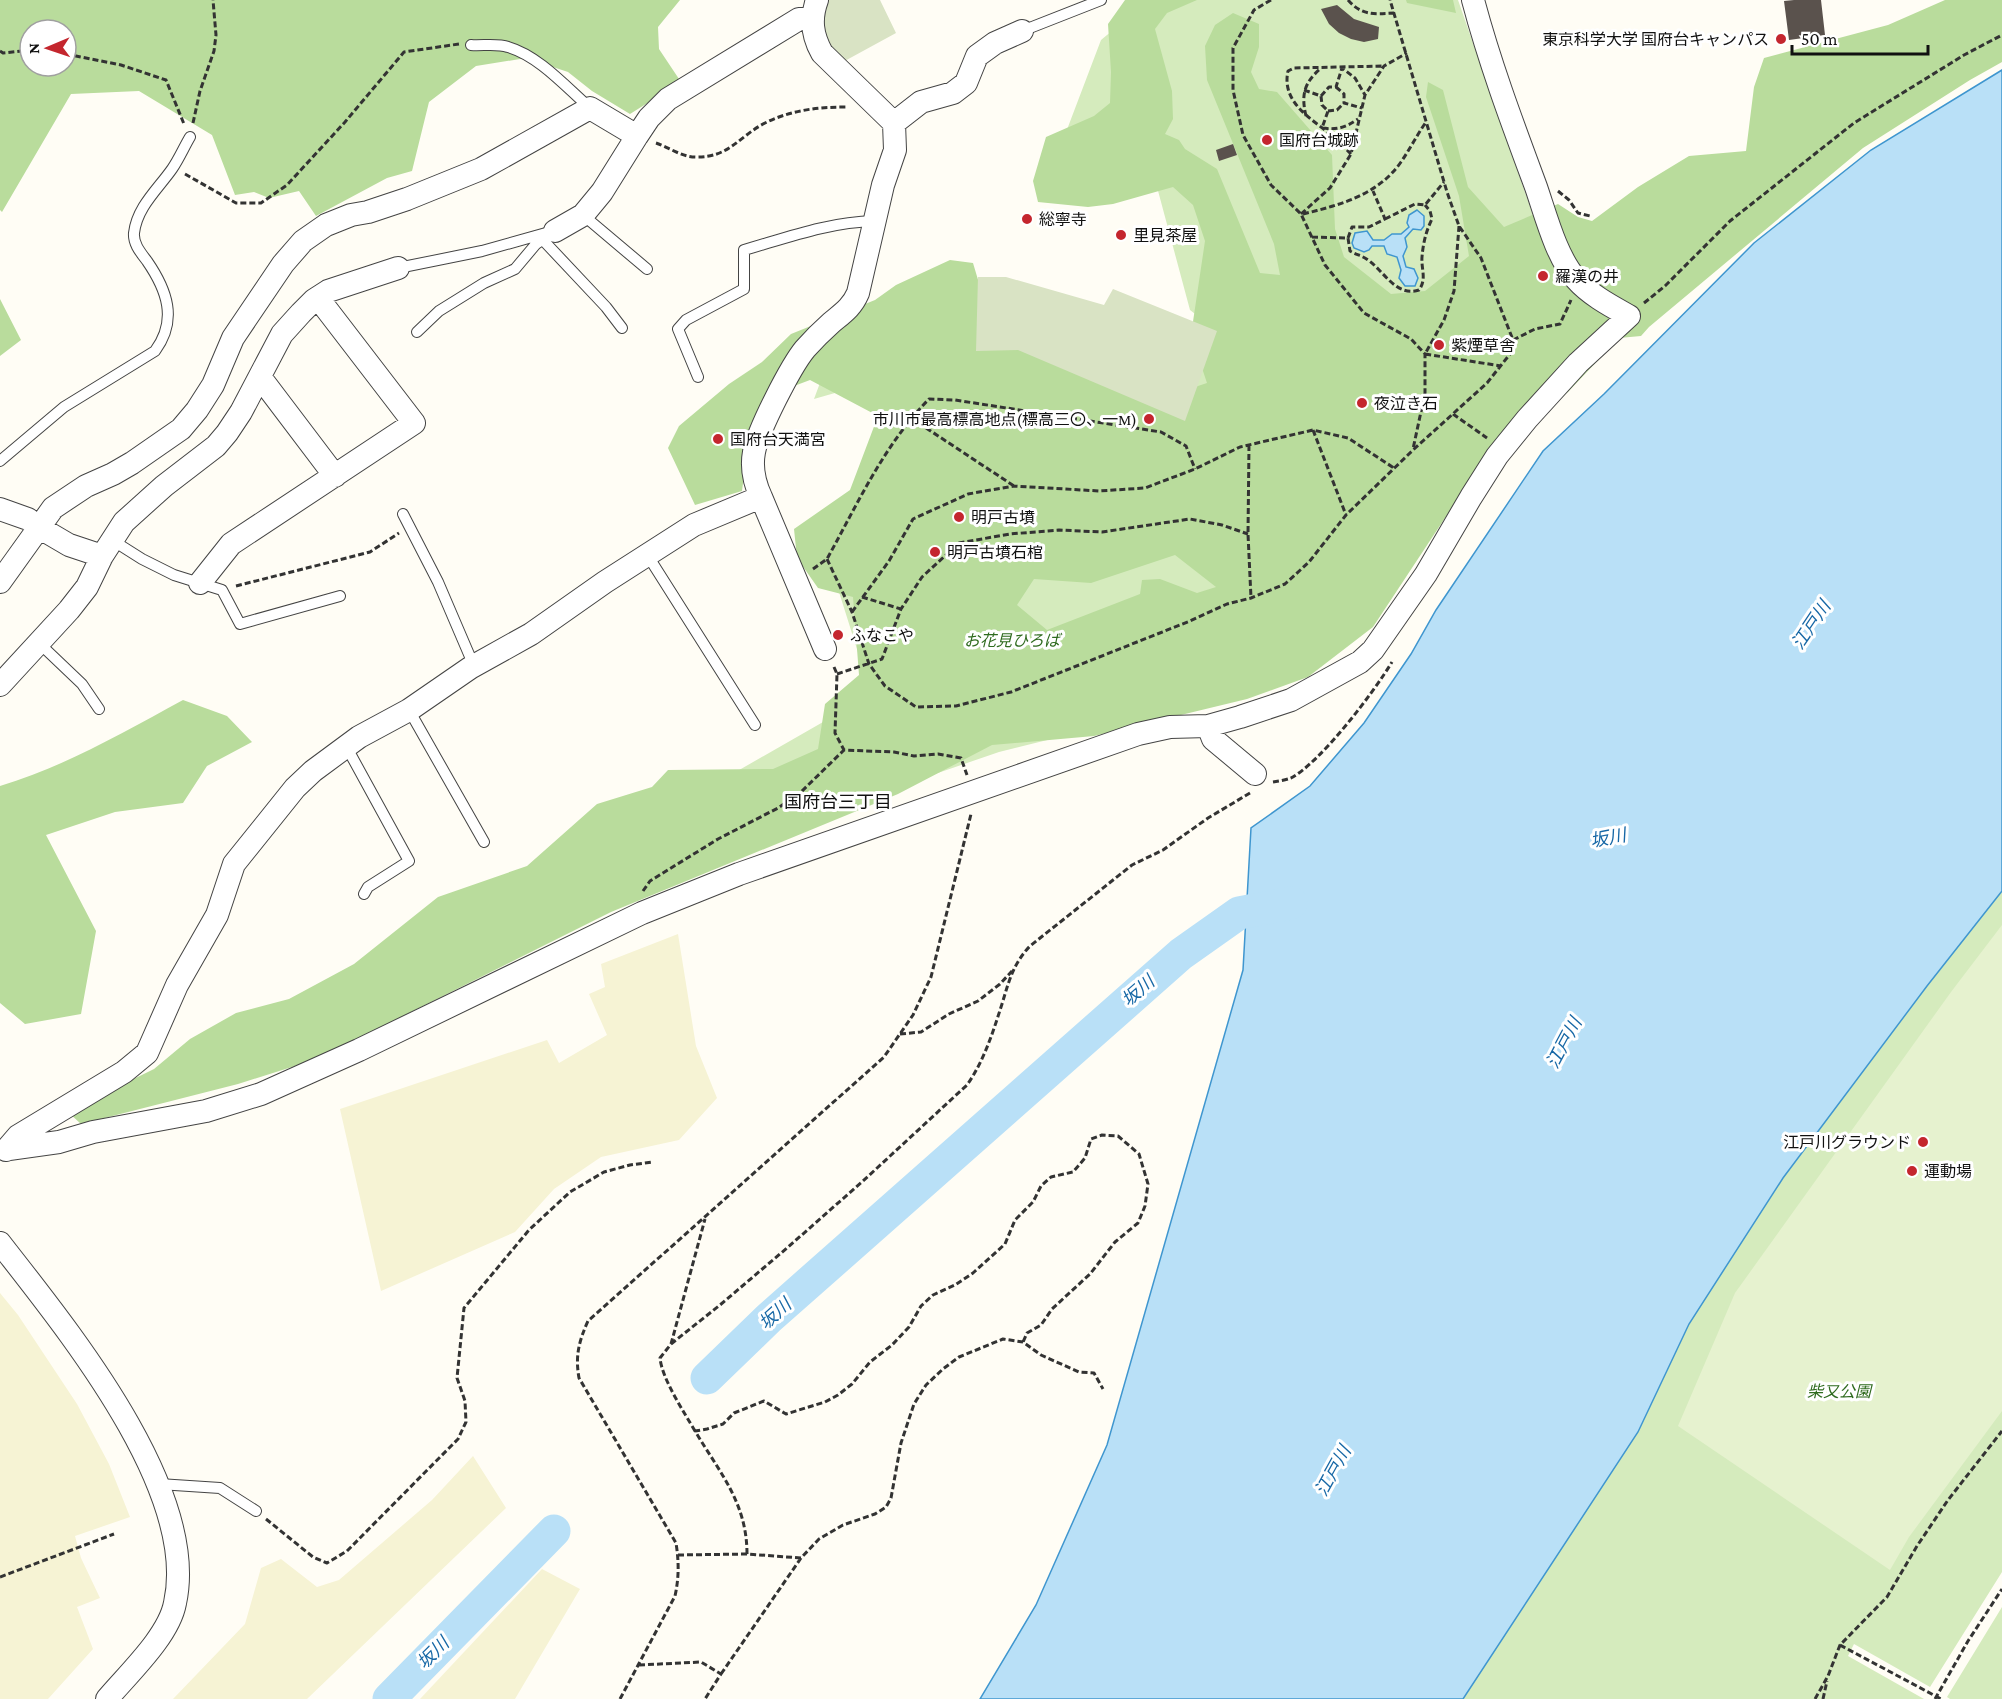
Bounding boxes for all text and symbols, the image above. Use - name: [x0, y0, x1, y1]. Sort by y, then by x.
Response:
- north arrow: [18, 18, 78, 78]
- scale bar: [1792, 18, 1928, 56]
- text: 50 m: [1801, 29, 1838, 49]
- place label: 東京科学大学 国府台キャンパス: [1542, 31, 1769, 48]
- marker: 東京科学大学 国府台キャンパス: [1774, 32, 1788, 46]
- text: N: [25, 43, 42, 54]
- place label: 国府台城跡: [1279, 132, 1359, 149]
- marker: 国府台城跡: [1260, 133, 1274, 147]
- place label: 総寧寺: [1039, 211, 1087, 228]
- marker: 総寧寺: [1020, 212, 1034, 226]
- place label: 里見茶屋: [1133, 227, 1197, 244]
- marker: 里見茶屋: [1114, 228, 1128, 242]
- place label: 羅漢の井: [1555, 268, 1619, 285]
- marker: 羅漢の井: [1536, 269, 1550, 283]
- place label: 紫煙草舎: [1451, 337, 1515, 354]
- marker: 紫煙草舎: [1432, 338, 1446, 352]
- place label: 夜泣き石: [1374, 395, 1438, 412]
- marker: 夜泣き石: [1355, 396, 1369, 410]
- place label: 市川市最高標高地点(標高三〇、一M): [872, 411, 1137, 429]
- marker: 市川市最高標高地点(標高三〇、一M): [1142, 412, 1156, 426]
- place label: 国府台天満宮: [730, 431, 826, 448]
- marker: 国府台天満宮: [711, 432, 725, 446]
- place label: 明戸古墳: [971, 509, 1035, 526]
- marker: 明戸古墳: [952, 510, 966, 524]
- place label: 明戸古墳石棺: [947, 544, 1043, 561]
- marker: 明戸古墳石棺: [928, 545, 942, 559]
- water label: 江戸川: [1788, 595, 1836, 653]
- place label: ふなこや: [850, 627, 914, 644]
- marker: ふなこや: [831, 628, 845, 642]
- park label: お花見ひろば: [964, 632, 1063, 649]
- district label: 国府台三丁目: [784, 792, 892, 812]
- water label: 坂川: [1588, 824, 1630, 851]
- water label: 坂川: [1118, 970, 1160, 1010]
- water label: 江戸川: [1542, 1013, 1586, 1072]
- place label: 江戸川グラウンド: [1783, 1134, 1911, 1151]
- marker: 江戸川グラウンド: [1916, 1135, 1930, 1149]
- place label: 運動場: [1924, 1163, 1972, 1180]
- marker: 運動場: [1905, 1164, 1919, 1178]
- water label: 坂川: [755, 1293, 797, 1333]
- park label: 柴又公園: [1807, 1383, 1873, 1400]
- water label: 江戸川: [1311, 1441, 1356, 1499]
- water label: 坂川: [413, 1632, 454, 1673]

